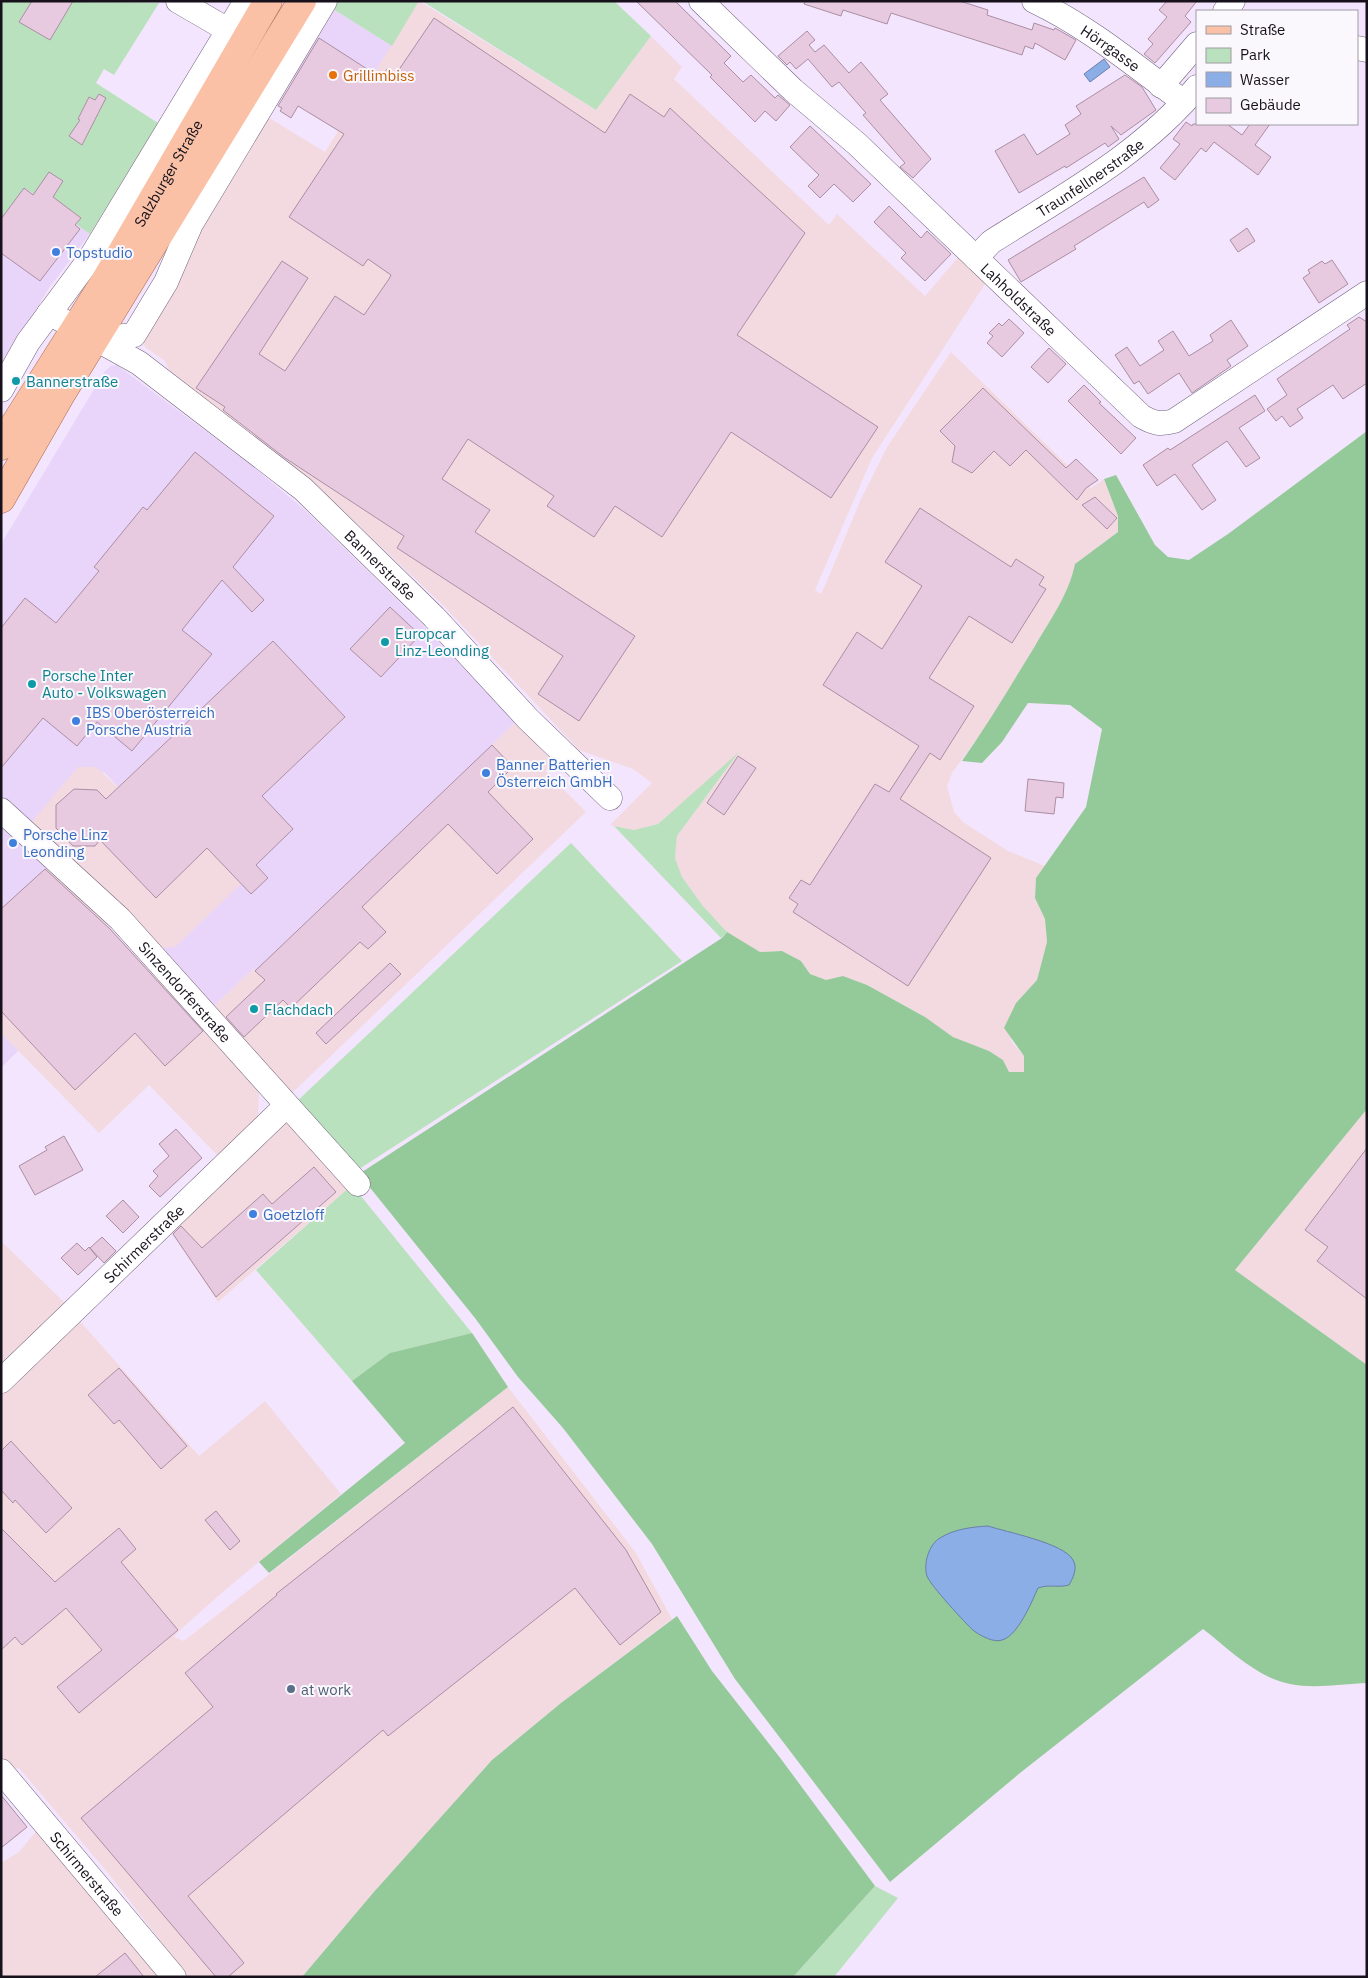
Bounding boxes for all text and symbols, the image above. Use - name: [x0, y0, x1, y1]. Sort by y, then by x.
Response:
- legend: [1196, 10, 1358, 125]
- street label: Hörrgasse: [1077, 20, 1144, 75]
- text: Straße: [1240, 20, 1285, 39]
- text: Park: [1240, 45, 1270, 64]
- place label: Grillimbiss: [343, 66, 415, 85]
- marker: Grillimbiss: [327, 69, 339, 81]
- text: Wasser: [1240, 70, 1290, 89]
- text: Gebäude: [1240, 95, 1301, 114]
- street label: Salzburger Straße: [129, 116, 206, 230]
- street label: Traunfellnerstraße: [1033, 134, 1147, 221]
- place label: Topstudio: [66, 243, 133, 262]
- marker: Topstudio: [50, 246, 62, 258]
- street label: Lahholdstraße: [977, 259, 1061, 340]
- place label: Bannerstraße: [26, 372, 118, 391]
- marker: Bannerstraße: [10, 375, 22, 387]
- street label: Bannerstraße: [341, 526, 420, 604]
- place label: Europcar Linz-Leonding: [395, 624, 489, 660]
- marker: Europcar Linz-Leonding: [379, 636, 391, 648]
- place label: Porsche Inter Auto - Volkswagen: [42, 666, 167, 702]
- marker: Porsche Inter Auto - Volkswagen: [26, 678, 38, 690]
- place label: IBS Oberösterreich Porsche Austria: [86, 703, 215, 739]
- marker: IBS Oberösterreich Porsche Austria: [70, 715, 82, 727]
- place label: Banner Batterien Österreich GmbH: [496, 755, 613, 791]
- marker: Banner Batterien Österreich GmbH: [480, 767, 492, 779]
- place label: Porsche Linz Leonding: [23, 825, 108, 861]
- marker: Porsche Linz Leonding: [7, 837, 19, 849]
- street label: Sinzendorferstraße: [135, 937, 236, 1046]
- place label: Flachdach: [264, 1000, 333, 1019]
- marker: Flachdach: [248, 1003, 260, 1015]
- street label: Schirmerstraße: [99, 1200, 188, 1287]
- place label: Goetzloff: [263, 1205, 325, 1224]
- marker: Goetzloff: [247, 1208, 259, 1220]
- place label: at work: [301, 1680, 351, 1699]
- marker: at work: [285, 1683, 297, 1695]
- street label: Schirmerstraße: [46, 1827, 128, 1920]

